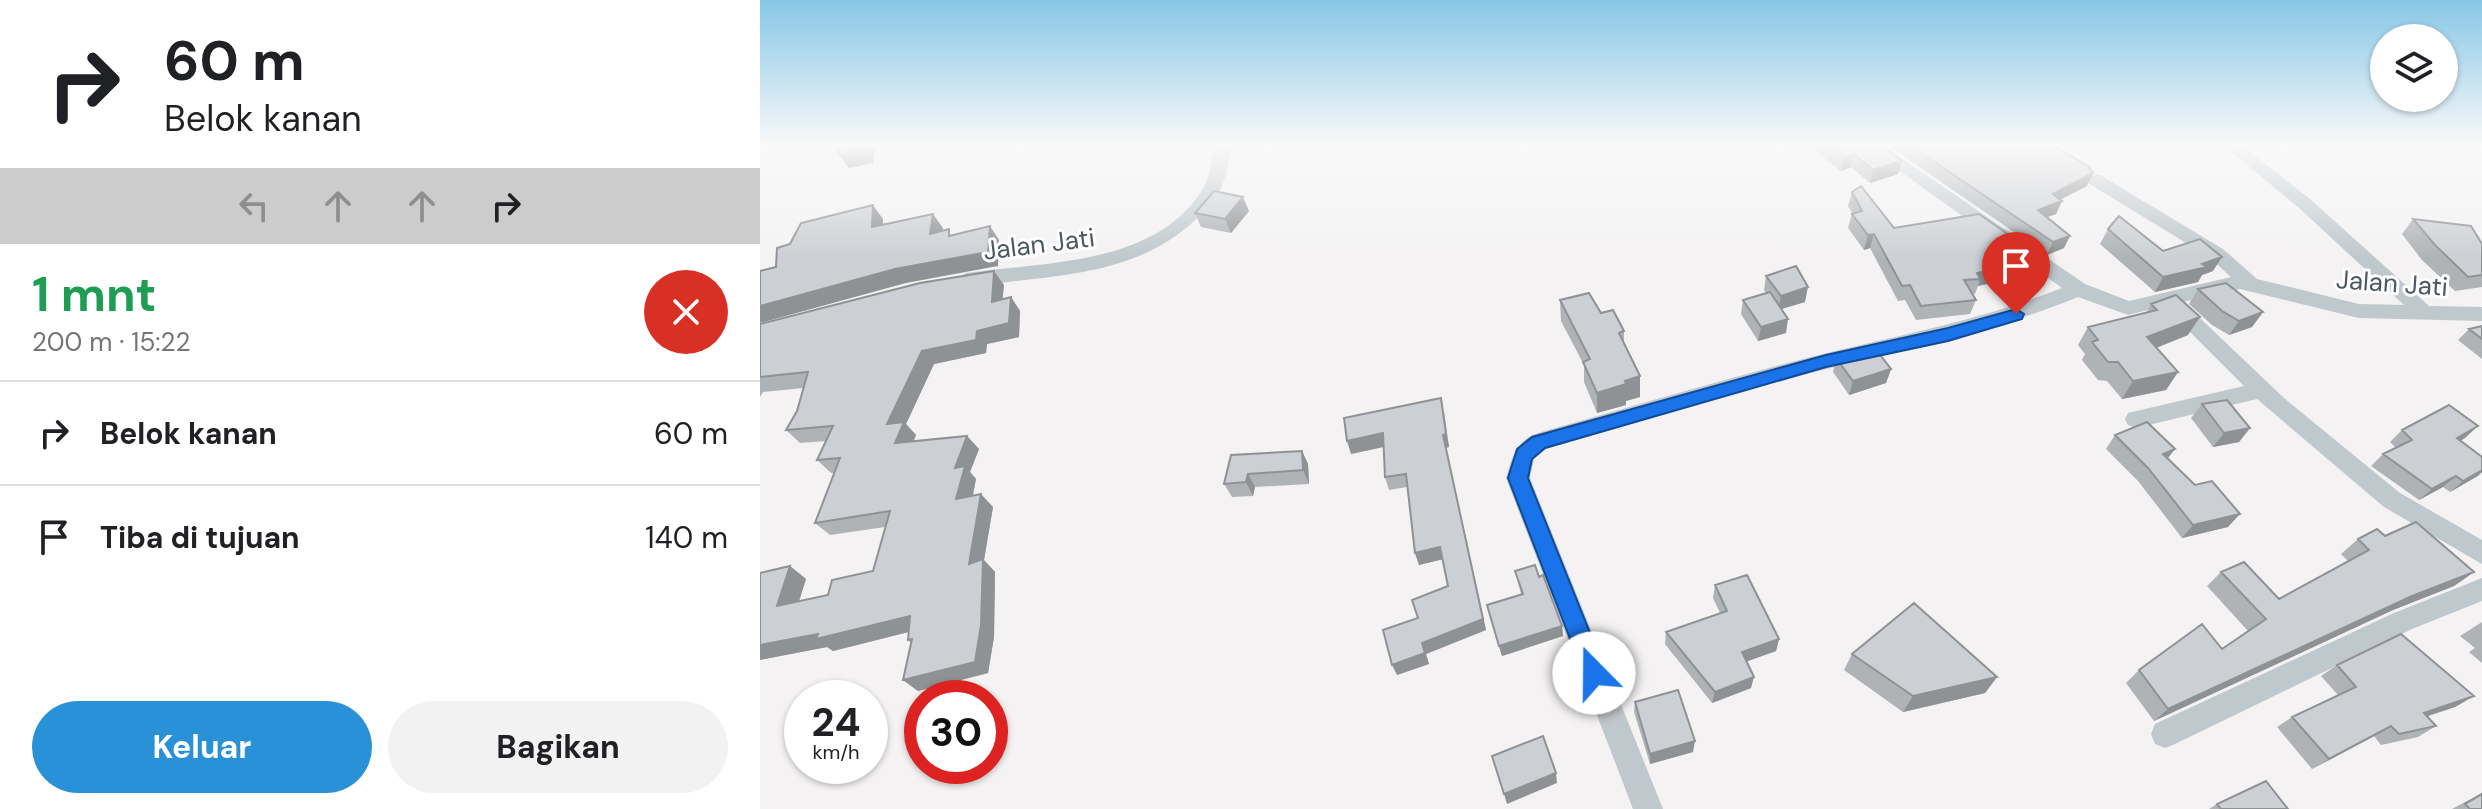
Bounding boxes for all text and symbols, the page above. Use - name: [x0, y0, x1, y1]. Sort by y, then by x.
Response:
- text: 60 m: [164, 24, 305, 97]
- map controls: [2370, 24, 2458, 112]
- button: layers: [2370, 24, 2458, 112]
- icon: right: [32, 32, 136, 136]
- text: Belok kanan: [164, 95, 362, 142]
- icon: left: [232, 184, 276, 228]
- icon: ahead: [316, 184, 360, 228]
- icon: ahead: [400, 184, 444, 228]
- icon: right: [484, 184, 528, 228]
- street label: Jalan Jati: [981, 220, 1097, 268]
- pin: [1982, 232, 2050, 314]
- icon: arrive: [1994, 244, 2038, 288]
- street label: Jalan Jati: [2335, 262, 2449, 304]
- text: 1 mnt: [32, 263, 156, 326]
- button: close: [644, 270, 728, 354]
- text: 200 m · 15:22: [32, 325, 191, 359]
- icon: right: [32, 411, 76, 455]
- text: Belok kanan: [100, 414, 277, 453]
- text: 60 m: [654, 414, 728, 453]
- icon: arrive: [32, 515, 76, 559]
- text: Tiba di tujuan: [100, 518, 300, 557]
- text: 140 m: [645, 518, 728, 557]
- position arrow: [1552, 631, 1636, 715]
- speed limit sign: 30: [904, 680, 1008, 784]
- text: 24: [812, 696, 860, 748]
- button: Keluar: [32, 701, 372, 793]
- button: Bagikan: [388, 701, 728, 793]
- text: km/h: [812, 739, 860, 765]

